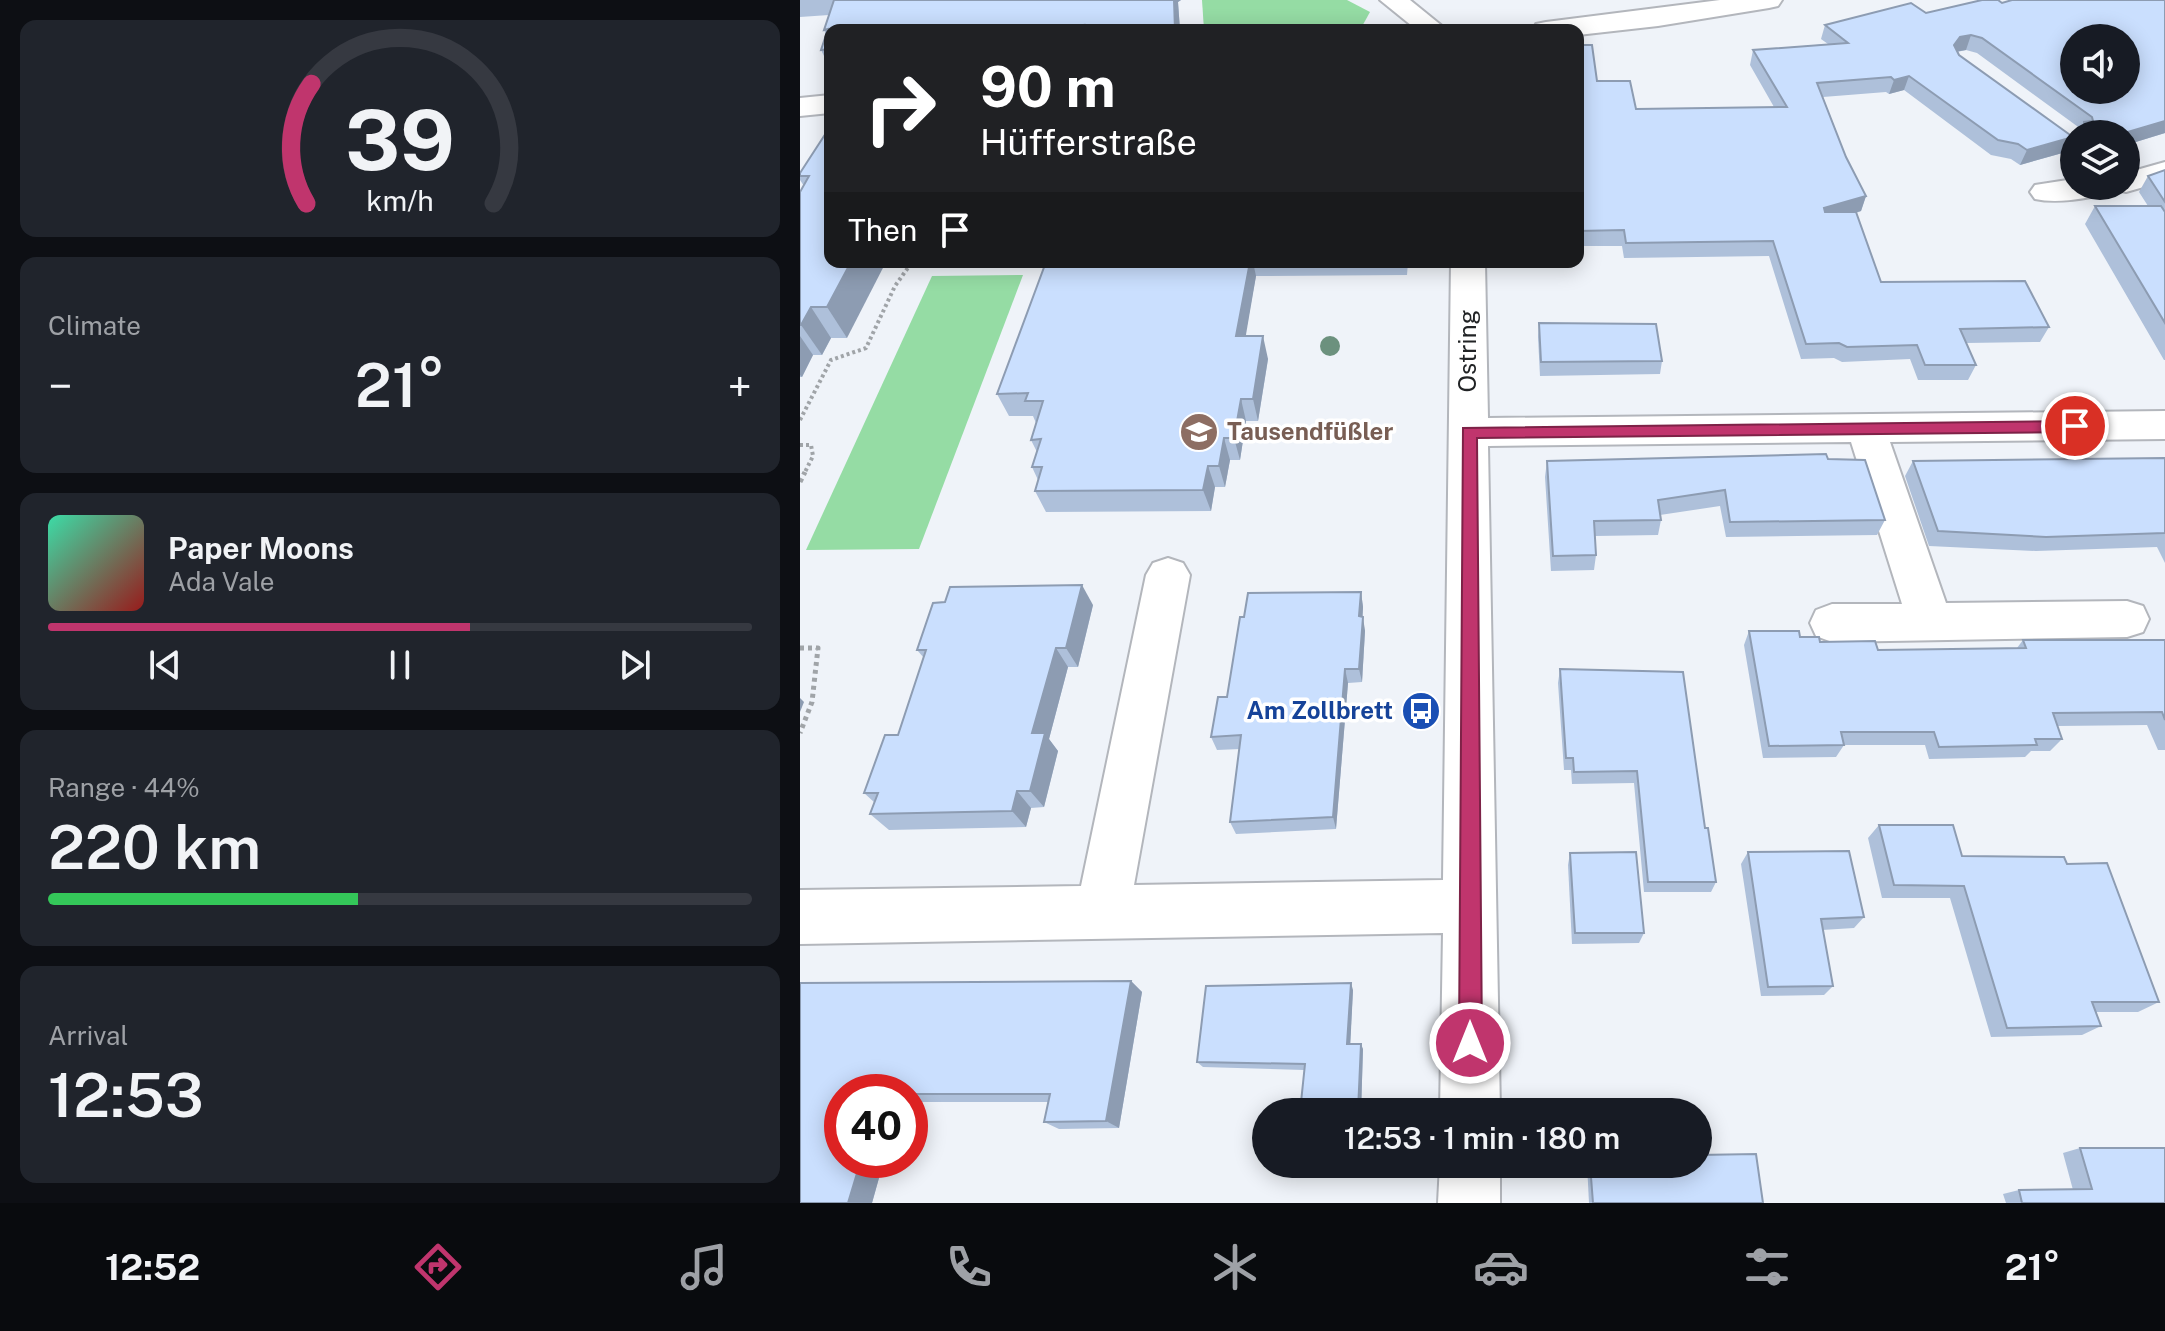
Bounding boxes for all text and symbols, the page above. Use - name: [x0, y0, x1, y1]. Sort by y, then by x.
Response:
- map controls: [2060, 24, 2140, 200]
- button: sound: [2060, 24, 2140, 104]
- text: 90 m: [980, 54, 1116, 120]
- icon: right: [848, 56, 952, 160]
- text: 39: [345, 91, 455, 189]
- button: layers: [2060, 120, 2140, 200]
- text: Hüfferstraße: [980, 121, 1197, 163]
- text: km/h: [366, 184, 434, 217]
- icon: arrive: [933, 208, 977, 252]
- text: Then: [848, 212, 917, 248]
- text: Climate: [48, 310, 141, 341]
- street label: Ostring: [1453, 310, 1481, 392]
- text: 21°: [355, 350, 445, 421]
- text: −: [48, 360, 72, 412]
- text: +: [728, 360, 752, 412]
- pin: [2041, 392, 2109, 460]
- icon: arrive: [2053, 404, 2097, 448]
- school or university icon: Tausendfüßler: [1178, 411, 1220, 453]
- place label: Tausendfüßler: [1227, 417, 1393, 445]
- text: Paper Moons: [168, 530, 354, 566]
- text: Ada Vale: [168, 566, 274, 597]
- icon: previous: [143, 643, 187, 687]
- icon: pause: [378, 643, 422, 687]
- icon: next: [613, 643, 657, 687]
- bus stop icon: Am Zollbrett: [1400, 690, 1442, 732]
- place label: Am Zollbrett: [1247, 696, 1393, 724]
- text: Range · 44%: [48, 772, 200, 803]
- text: 220 km: [48, 812, 261, 883]
- position arrow: [1428, 1001, 1512, 1085]
- text: Arrival: [48, 1020, 128, 1051]
- text: 12:53: [48, 1060, 204, 1131]
- speed limit sign: 40: [824, 1074, 928, 1178]
- text: 12:53 · 1 min · 180 m: [1344, 1120, 1620, 1156]
- icon: directions: [410, 1239, 466, 1295]
- icon: music: [676, 1239, 732, 1295]
- icon: phone: [941, 1239, 997, 1295]
- icon: climate: [1207, 1239, 1263, 1295]
- icon: car: [1473, 1239, 1529, 1295]
- icon: filters: [1739, 1239, 1795, 1295]
- text: 12:52: [105, 1246, 200, 1288]
- text: 21°: [2005, 1246, 2060, 1288]

